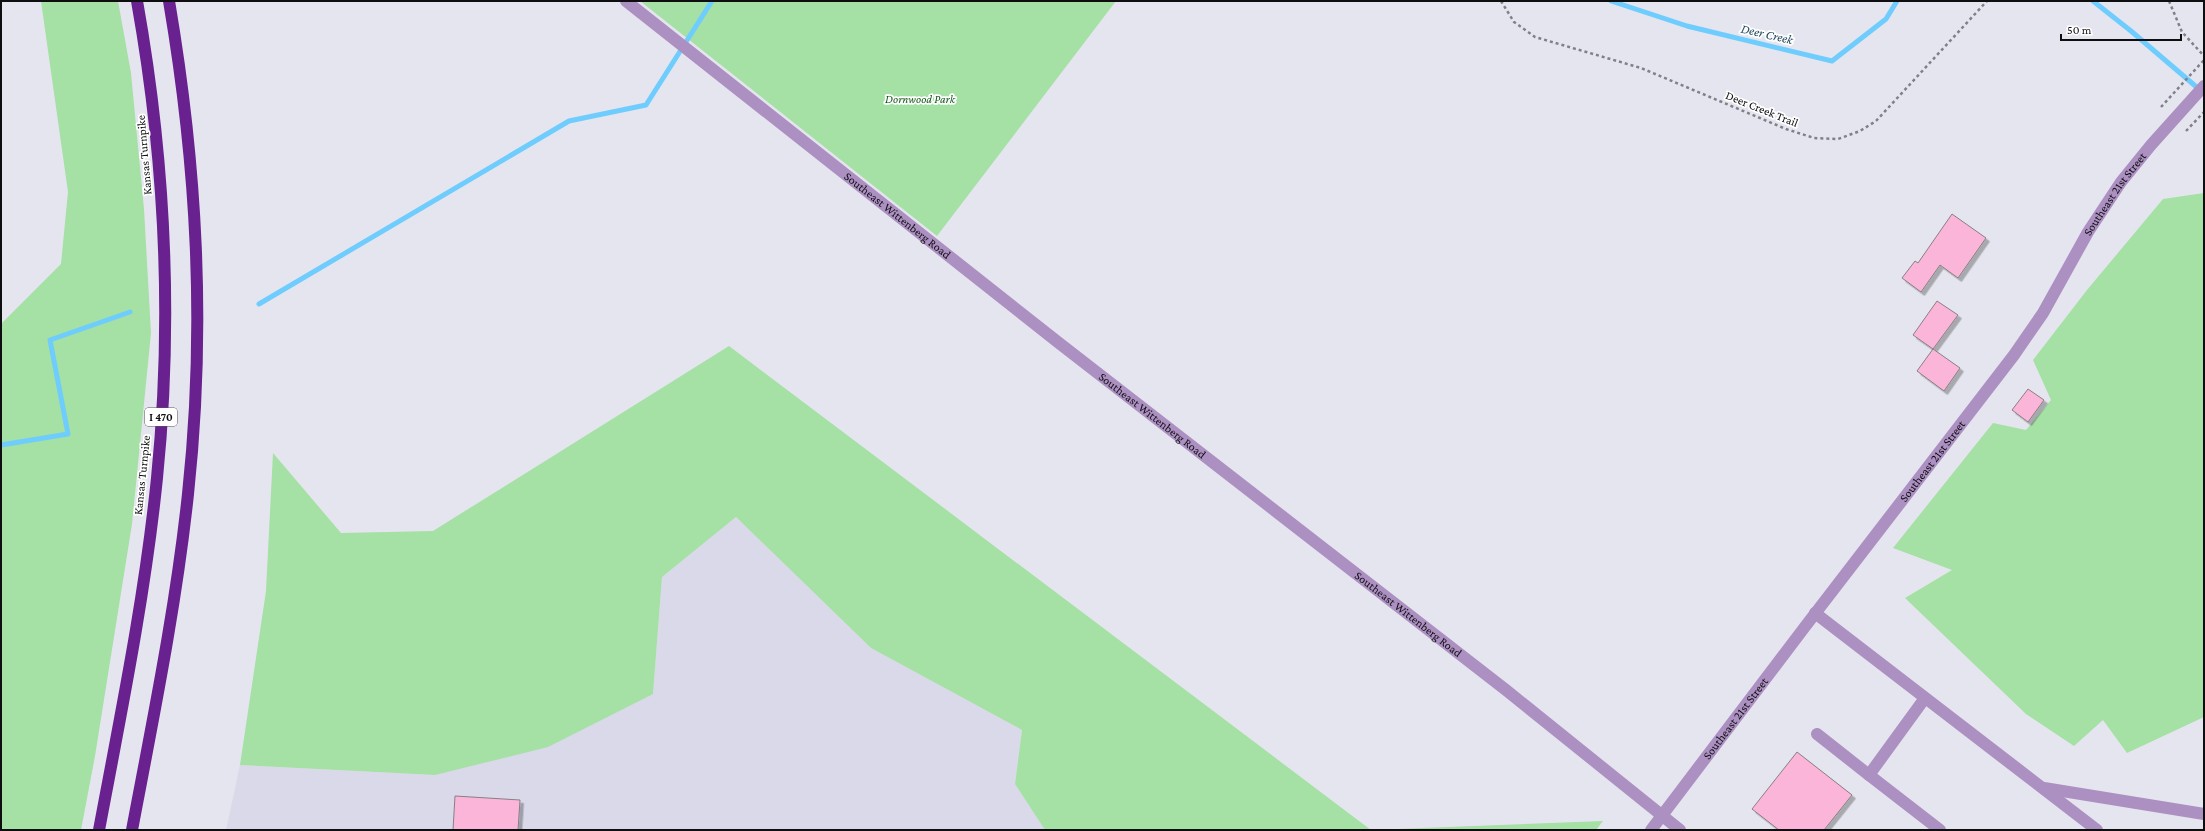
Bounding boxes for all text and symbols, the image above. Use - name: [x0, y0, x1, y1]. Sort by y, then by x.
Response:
- scale bar: [2061, 16, 2181, 42]
- water label: Deer Creek: [1740, 21, 1796, 48]
- text: 50 m: [2067, 23, 2092, 37]
- street label: Deer Creek Trail: [1724, 88, 1800, 130]
- park label: Dornwood Park: [885, 92, 956, 106]
- street label: Kansas Turnpike: [134, 115, 154, 195]
- street label: Southeast 21st Street: [2080, 149, 2150, 238]
- street label: Southeast Wittenberg Road: [842, 169, 954, 262]
- street label: Southeast Wittenberg Road: [1096, 370, 1209, 462]
- road number: I 470: [145, 408, 177, 426]
- street label: Southeast 21st Street: [1897, 417, 1969, 505]
- street label: Kansas Turnpike: [131, 435, 153, 515]
- street label: Southeast Wittenberg Road: [1352, 568, 1465, 660]
- street label: Southeast 21st Street: [1700, 674, 1772, 762]

